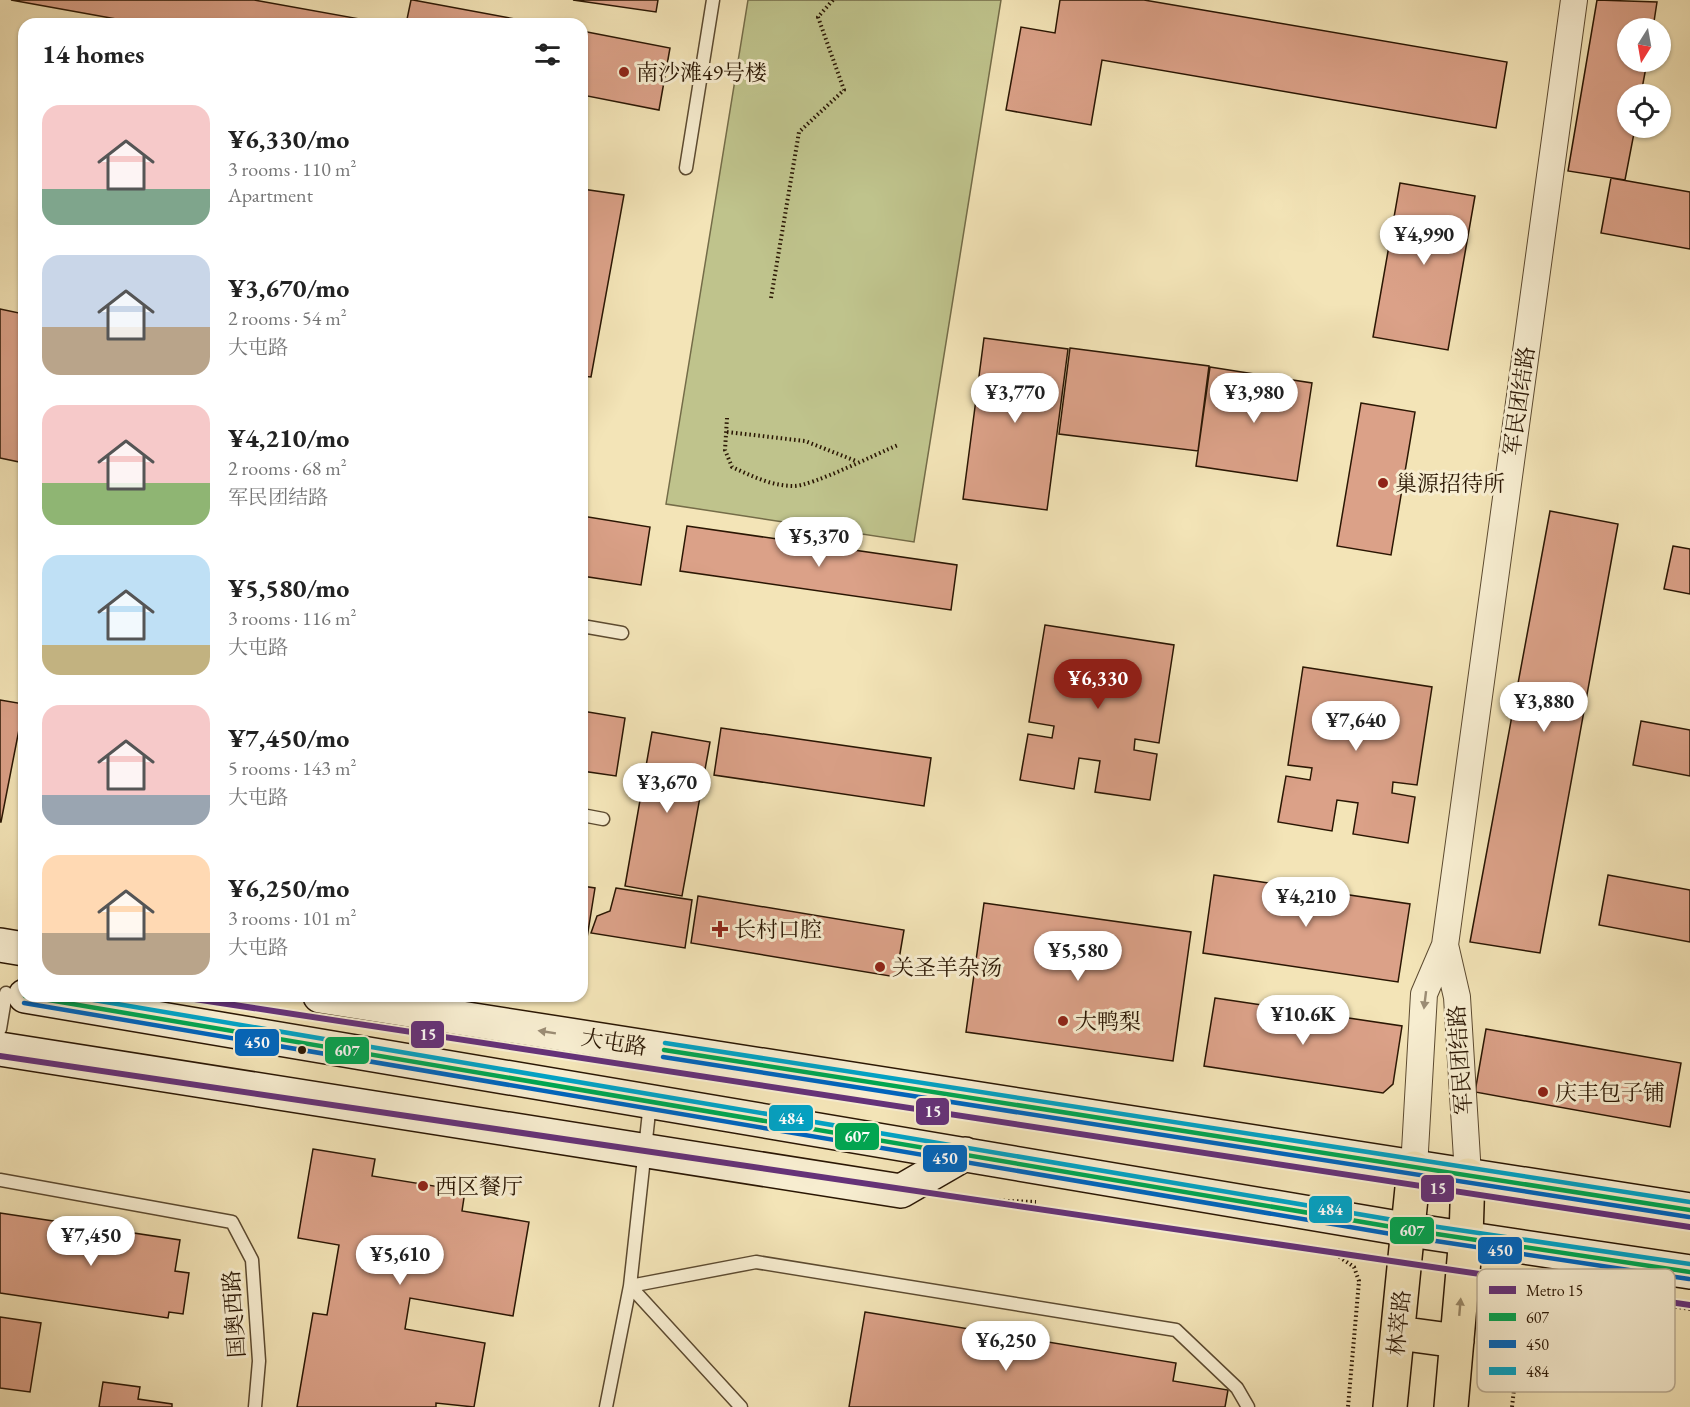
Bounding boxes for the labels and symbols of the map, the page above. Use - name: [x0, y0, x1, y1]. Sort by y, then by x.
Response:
- north arrow: [1617, 18, 1671, 72]
- place label: 南沙滩49号楼: [636, 58, 767, 87]
- marker: 南沙滩49号楼: [617, 65, 631, 79]
- pin: ¥4,990: [1375, 215, 1473, 266]
- street label: 军民团结路: [1497, 345, 1541, 457]
- pin: ¥3,770: [966, 373, 1064, 424]
- pin: ¥3,980: [1205, 373, 1303, 424]
- place label: 巢源招待所: [1395, 469, 1505, 498]
- marker: 巢源招待所: [1376, 476, 1390, 490]
- pin: ¥5,370: [770, 517, 868, 568]
- pin: ¥6,330: [1049, 659, 1147, 710]
- pin: ¥3,880: [1495, 682, 1593, 733]
- pin: ¥7,640: [1307, 701, 1405, 752]
- pin: ¥3,670: [618, 763, 716, 814]
- pin: ¥4,210: [1257, 877, 1355, 928]
- place label: 长村口腔: [734, 915, 822, 944]
- marker: 长村口腔: [711, 920, 729, 938]
- pin: ¥5,580: [1029, 931, 1127, 982]
- place label: 关圣羊杂汤: [892, 953, 1002, 982]
- marker: 关圣羊杂汤: [873, 960, 887, 974]
- one-way arrow: [1420, 991, 1429, 1010]
- pin: ¥10.6K: [1254, 995, 1352, 1046]
- street label: 军民团结路: [1442, 1004, 1478, 1116]
- place label: 大鸭梨: [1075, 1007, 1141, 1036]
- marker: 大鸭梨: [1056, 1014, 1070, 1028]
- line badge: 15: [410, 1020, 445, 1049]
- street label: 大屯路: [579, 1023, 649, 1061]
- text: 15: [420, 1024, 436, 1045]
- one-way arrow: [538, 1027, 557, 1036]
- line badge: 450: [234, 1028, 280, 1057]
- text: 450: [244, 1032, 270, 1053]
- line badge: 607: [324, 1036, 370, 1065]
- text: 607: [334, 1040, 360, 1061]
- unlabelled marker: [296, 1044, 308, 1056]
- place label: 庆丰包子铺: [1555, 1078, 1665, 1107]
- marker: 庆丰包子铺: [1536, 1085, 1550, 1099]
- line badge: 15: [915, 1097, 950, 1126]
- text: 15: [925, 1101, 941, 1122]
- line badge: 484: [768, 1104, 814, 1132]
- text: 484: [778, 1108, 804, 1129]
- line badge: 607: [834, 1122, 880, 1151]
- text: 607: [844, 1126, 870, 1147]
- line badge: 450: [922, 1144, 968, 1173]
- text: 450: [932, 1148, 958, 1169]
- place label: 西区餐厅: [435, 1172, 523, 1201]
- line badge: 15: [1420, 1174, 1455, 1203]
- text: 15: [1430, 1178, 1446, 1199]
- marker: 西区餐厅: [416, 1179, 430, 1193]
- line badge: 484: [1308, 1195, 1353, 1224]
- text: 484: [1317, 1199, 1343, 1220]
- pin: ¥7,450: [42, 1216, 140, 1267]
- line badge: 607: [1389, 1216, 1435, 1245]
- text: 607: [1399, 1220, 1425, 1241]
- pin: ¥5,610: [351, 1235, 449, 1286]
- line badge: 450: [1477, 1236, 1523, 1265]
- text: 450: [1487, 1240, 1513, 1261]
- street label: 国奥西路: [216, 1269, 252, 1359]
- legend: [1477, 1269, 1675, 1392]
- text: Metro 15: [1526, 1280, 1583, 1301]
- street label: 林萃路: [1381, 1289, 1417, 1357]
- one-way arrow: [1455, 1297, 1465, 1316]
- text: 607: [1526, 1307, 1549, 1328]
- pin: ¥6,250: [957, 1321, 1055, 1372]
- text: 450: [1526, 1334, 1549, 1355]
- text: 484: [1526, 1361, 1549, 1382]

